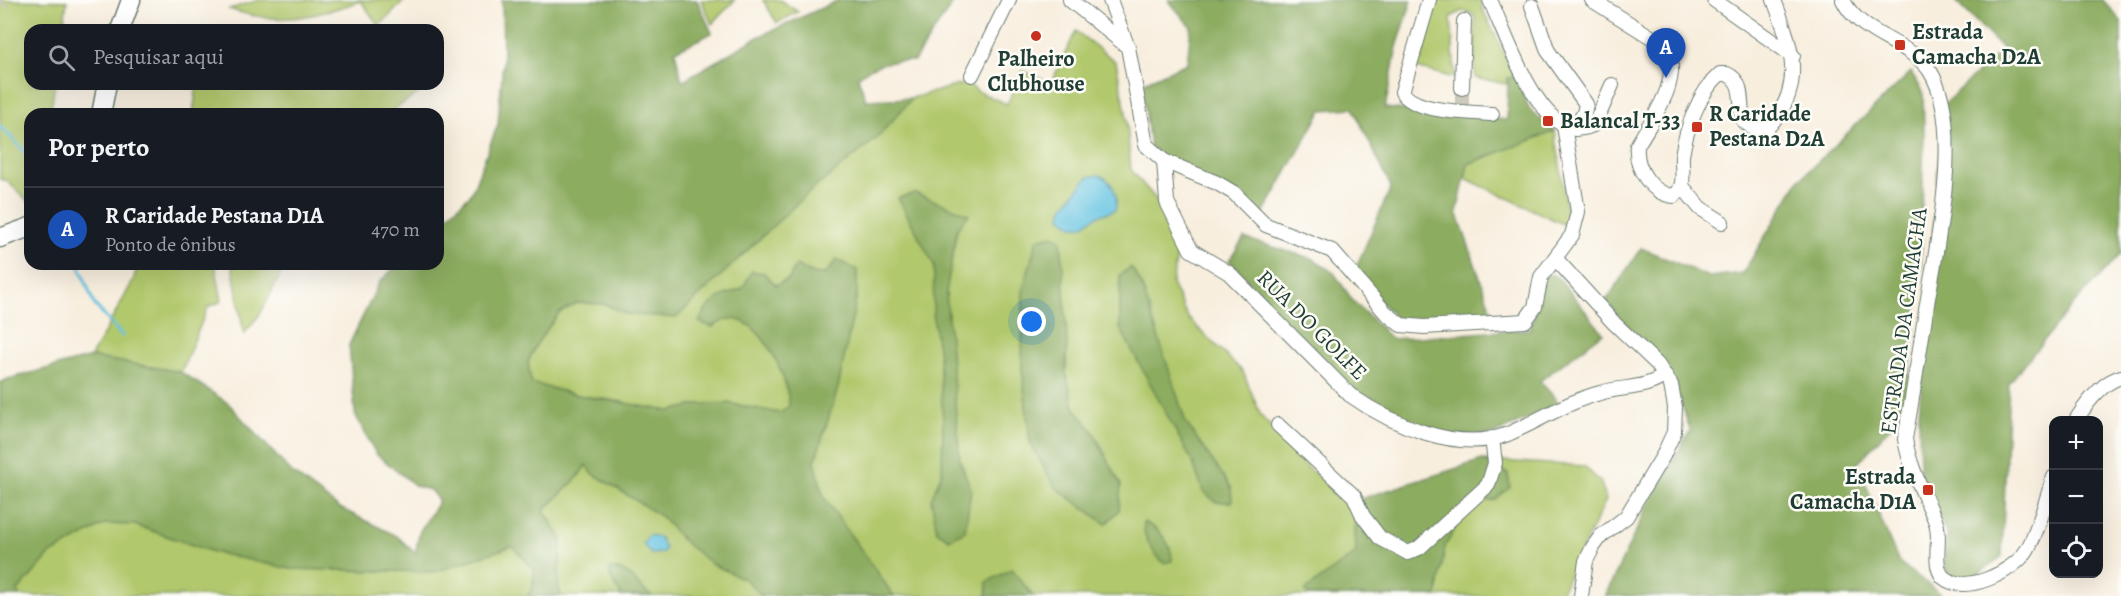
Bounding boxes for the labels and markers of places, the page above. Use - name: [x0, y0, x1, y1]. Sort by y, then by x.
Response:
- place label: Estrada Camacha D2A: [1912, 17, 2041, 72]
- pin: A: [1646, 28, 1686, 78]
- marker: Palheiro Clubhouse: [1029, 29, 1043, 43]
- marker: Estrada Camacha D2A: [1893, 38, 1907, 52]
- place label: Palheiro Clubhouse: [987, 44, 1085, 99]
- place label: R Caridade Pestana D2A: [1709, 99, 1825, 154]
- place label: Balancal T-33: [1560, 106, 1680, 136]
- marker: Balancal T-33: [1541, 114, 1555, 128]
- marker: R Caridade Pestana D2A: [1690, 120, 1704, 134]
- place label: Estrada Camacha D1A: [1790, 462, 1916, 517]
- marker: Estrada Camacha D1A: [1921, 483, 1935, 497]

